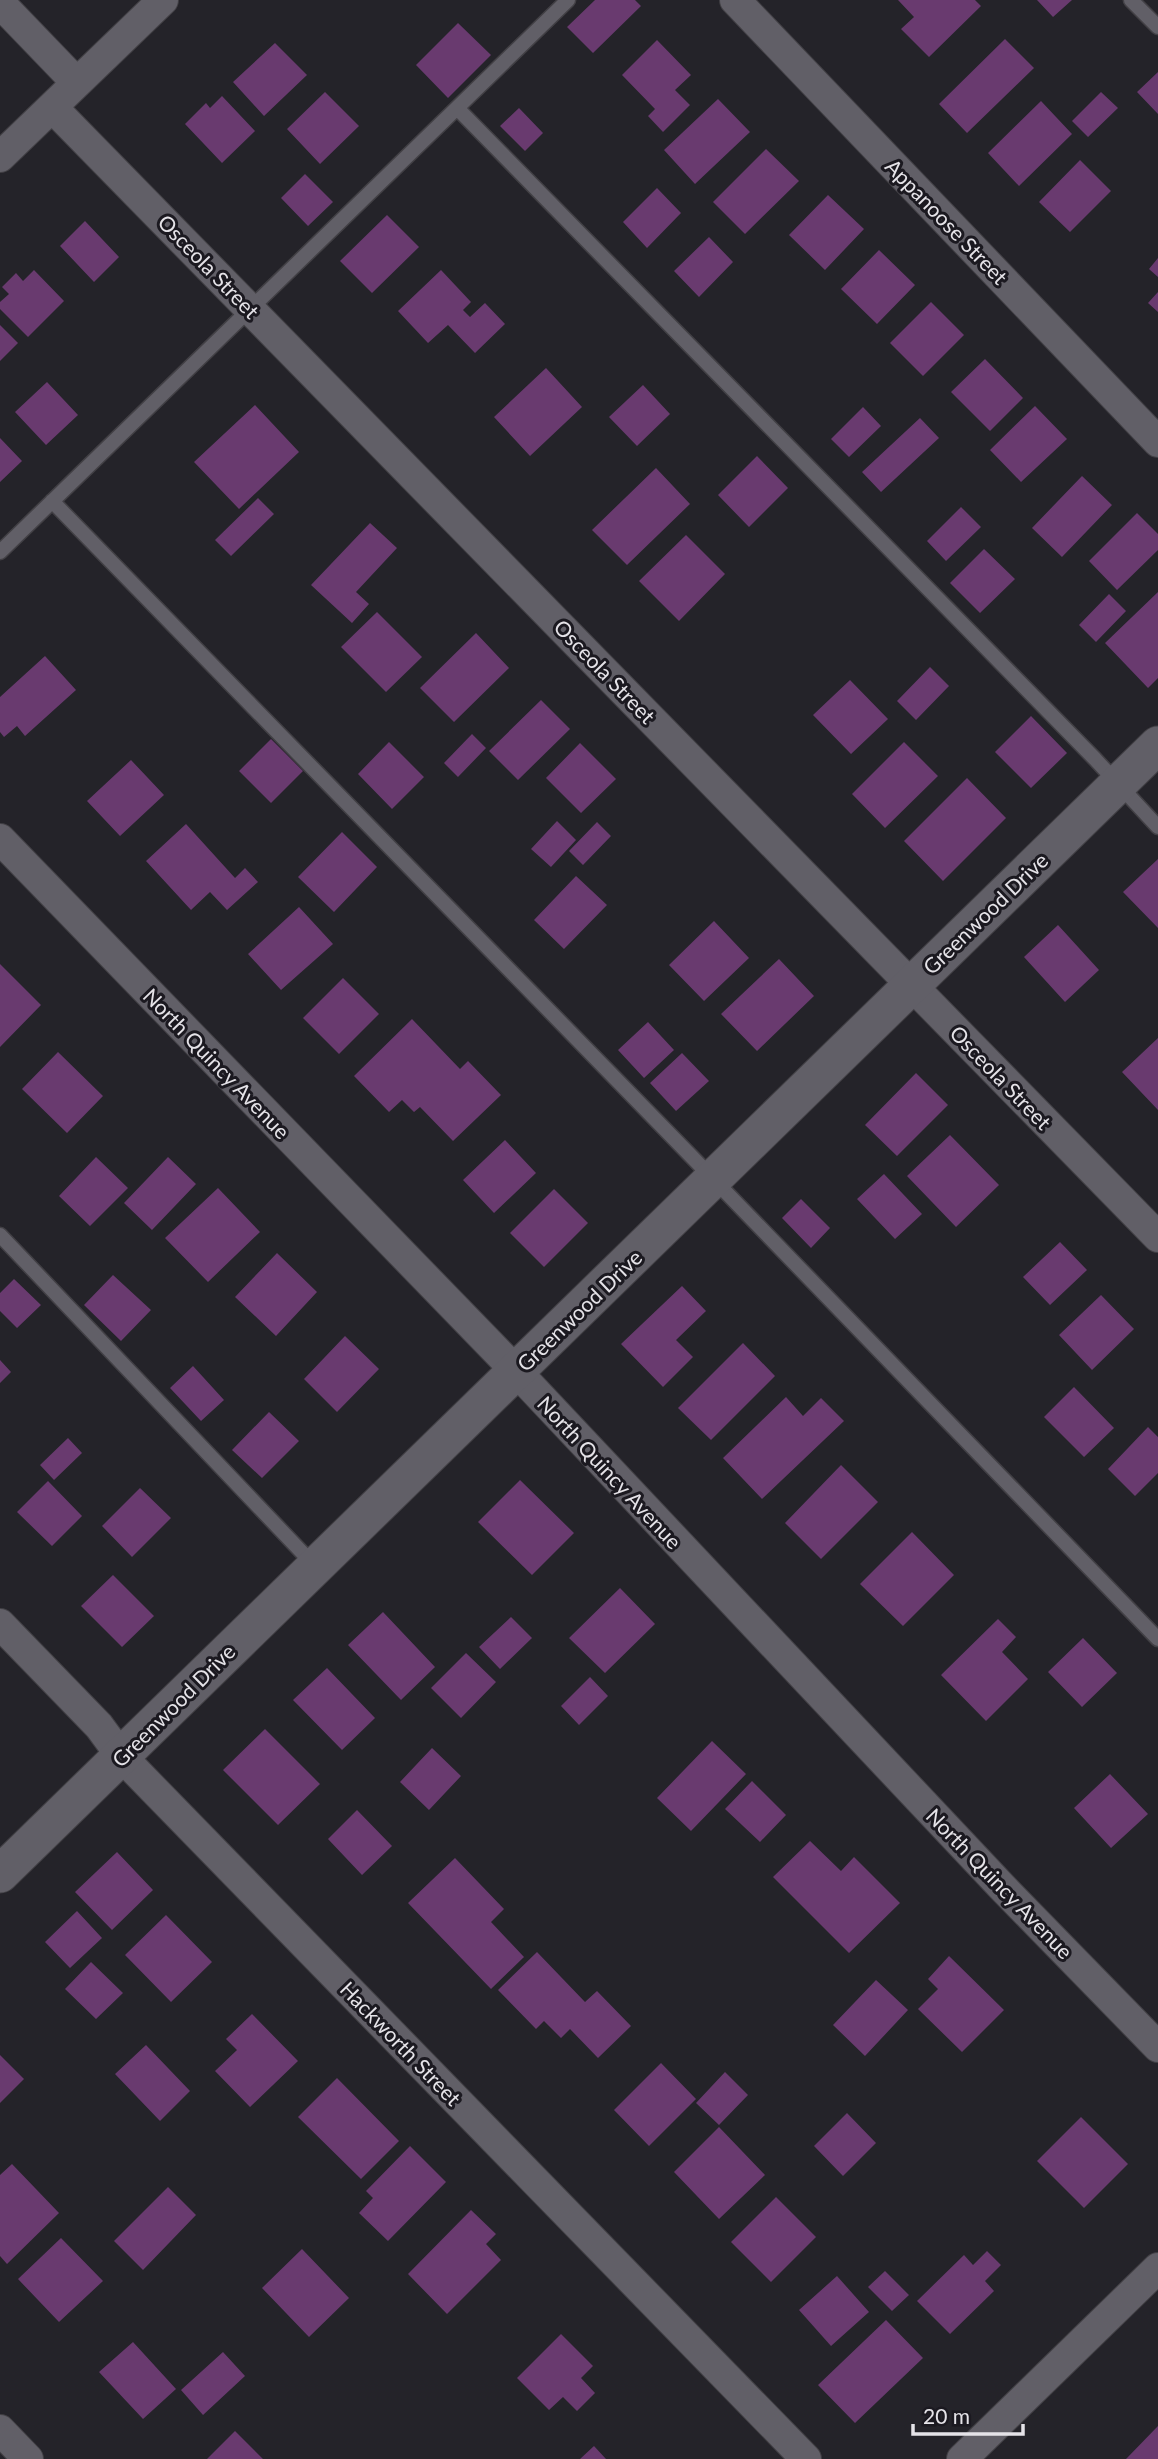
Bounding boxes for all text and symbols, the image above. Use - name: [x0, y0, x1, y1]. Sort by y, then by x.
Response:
- street label: Appanoose Street: [881, 153, 1013, 289]
- street label: Osceola Street: [153, 209, 265, 323]
- street label: Osceola Street: [549, 614, 661, 728]
- street label: Greenwood Drive: [917, 847, 1053, 979]
- street label: North Quincy Avenue: [139, 983, 295, 1143]
- street label: Osceola Street: [945, 1020, 1057, 1134]
- street label: Greenwood Drive: [511, 1244, 647, 1376]
- street label: North Quincy Avenue: [533, 1391, 687, 1553]
- street label: Greenwood Drive: [106, 1638, 240, 1772]
- street label: North Quincy Avenue: [922, 1803, 1078, 1963]
- street label: Hackworth Street: [336, 1976, 467, 2111]
- scale bar: [913, 2392, 1023, 2436]
- text: 20 m: [923, 2403, 970, 2428]

